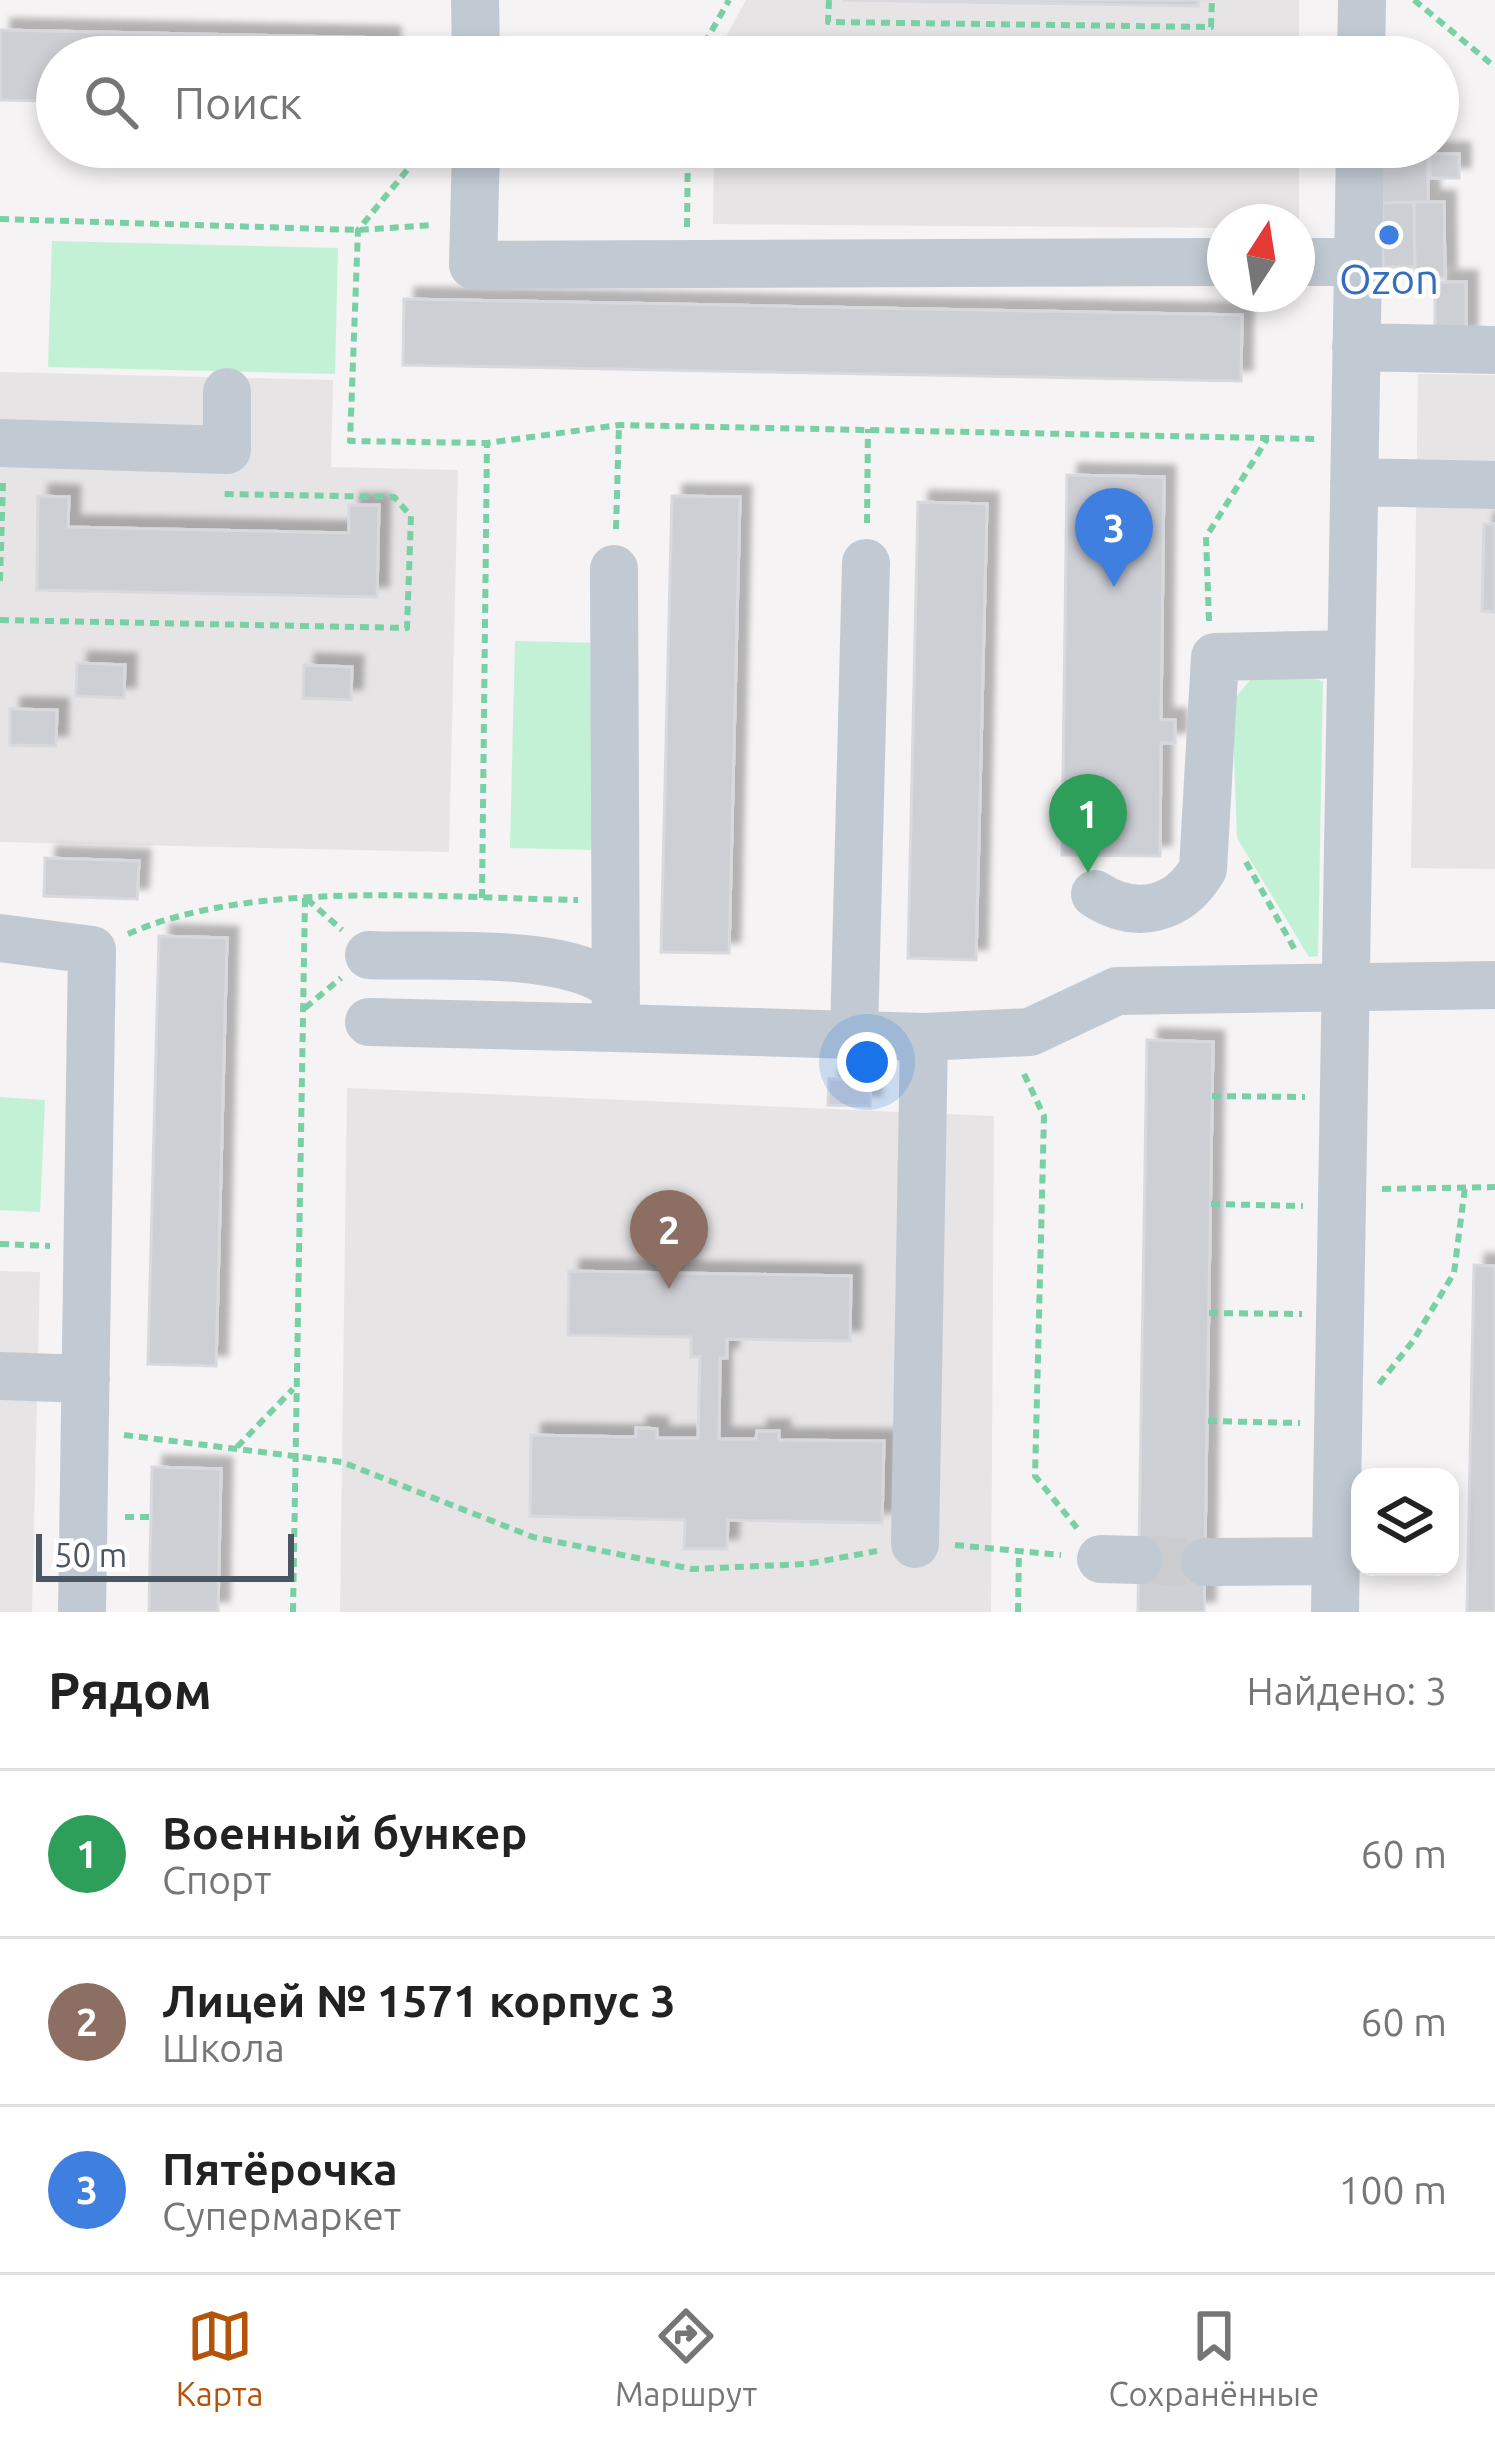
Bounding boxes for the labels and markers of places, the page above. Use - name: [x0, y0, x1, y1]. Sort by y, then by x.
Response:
- marker: Ozon: [1376, 222, 1402, 248]
- place label: Ozon: [1339, 255, 1439, 302]
- pin: 3: [1075, 488, 1153, 587]
- pin: 1: [1049, 774, 1127, 873]
- pin: 2: [630, 1190, 708, 1289]

